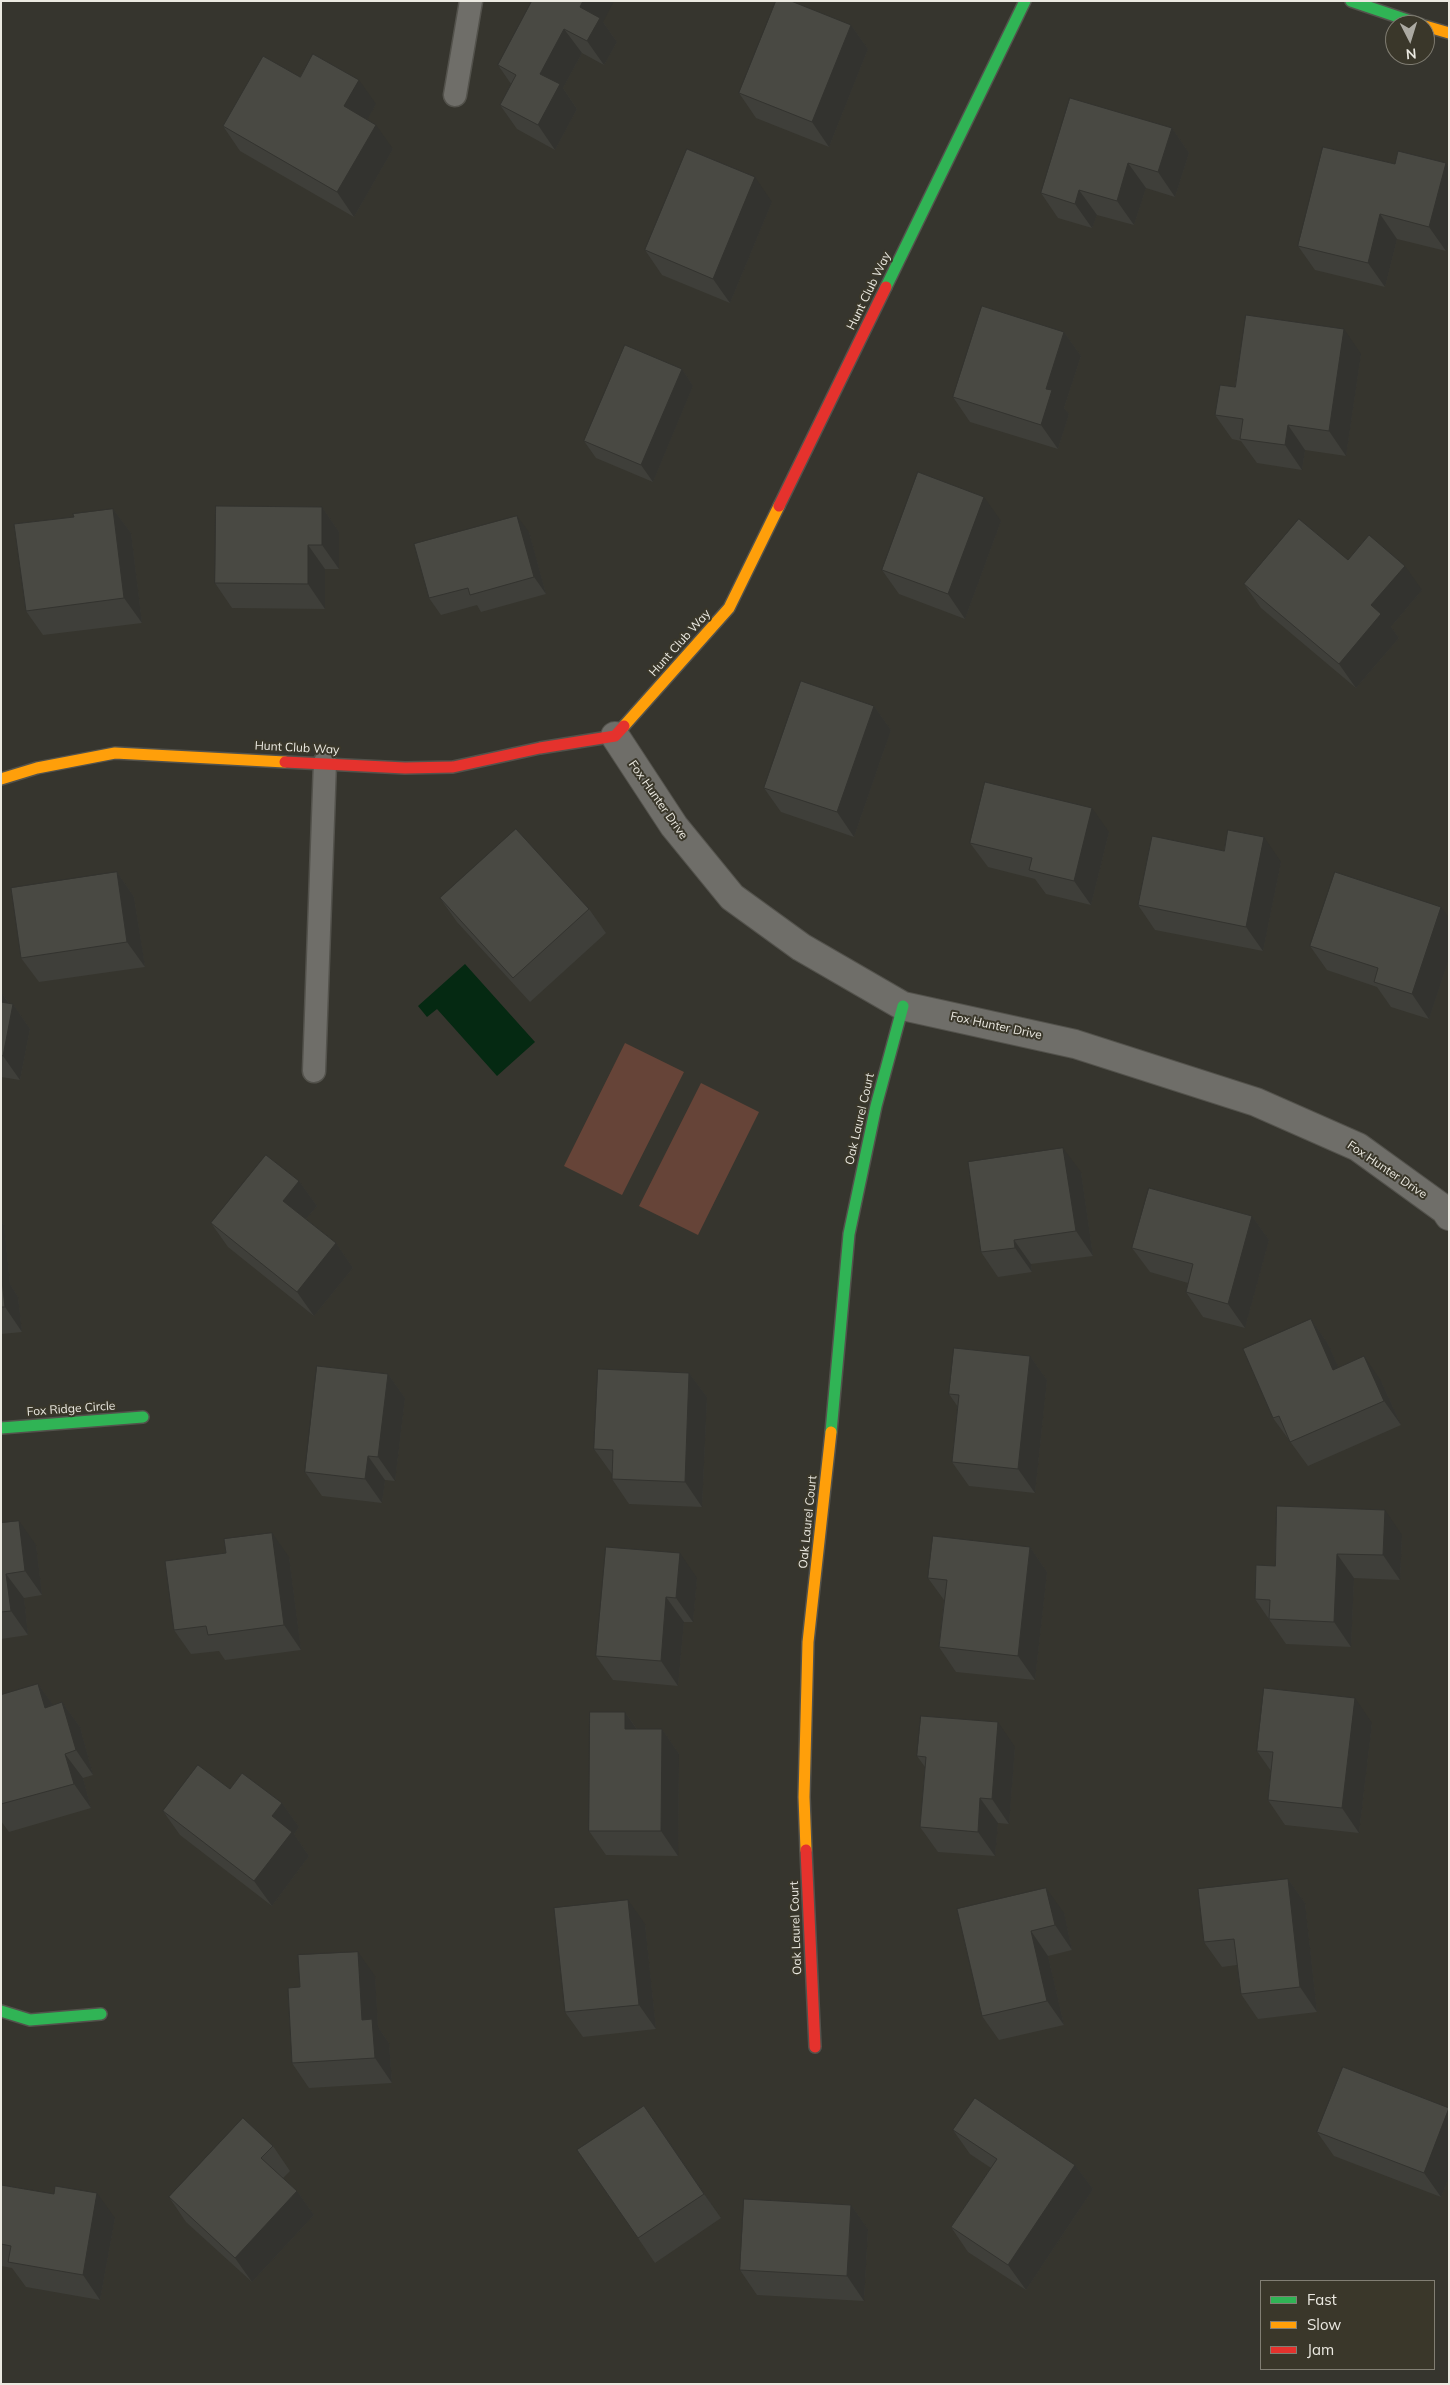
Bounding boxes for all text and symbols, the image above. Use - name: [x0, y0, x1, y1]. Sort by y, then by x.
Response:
- north arrow: [1385, 15, 1435, 65]
- text: N: [1405, 45, 1417, 63]
- street label: Hunt Club Way: [844, 250, 894, 332]
- street label: Hunt Club Way: [646, 607, 714, 679]
- street label: Hunt Club Way: [254, 739, 340, 757]
- street label: Fox Hunter Drive: [625, 758, 691, 842]
- street label: Fox Hunter Drive: [949, 1009, 1043, 1043]
- street label: Oak Laurel Court: [842, 1072, 878, 1166]
- street label: Fox Hunter Drive: [1344, 1138, 1430, 1202]
- street label: Fox Ridge Circle: [26, 1399, 116, 1419]
- street label: Oak Laurel Court: [796, 1475, 820, 1569]
- street label: Oak Laurel Court: [787, 1881, 805, 1975]
- legend: [1260, 2280, 1435, 2370]
- text: Fast: [1307, 2290, 1337, 2309]
- text: Slow: [1307, 2315, 1341, 2334]
- text: Jam: [1307, 2340, 1334, 2359]

